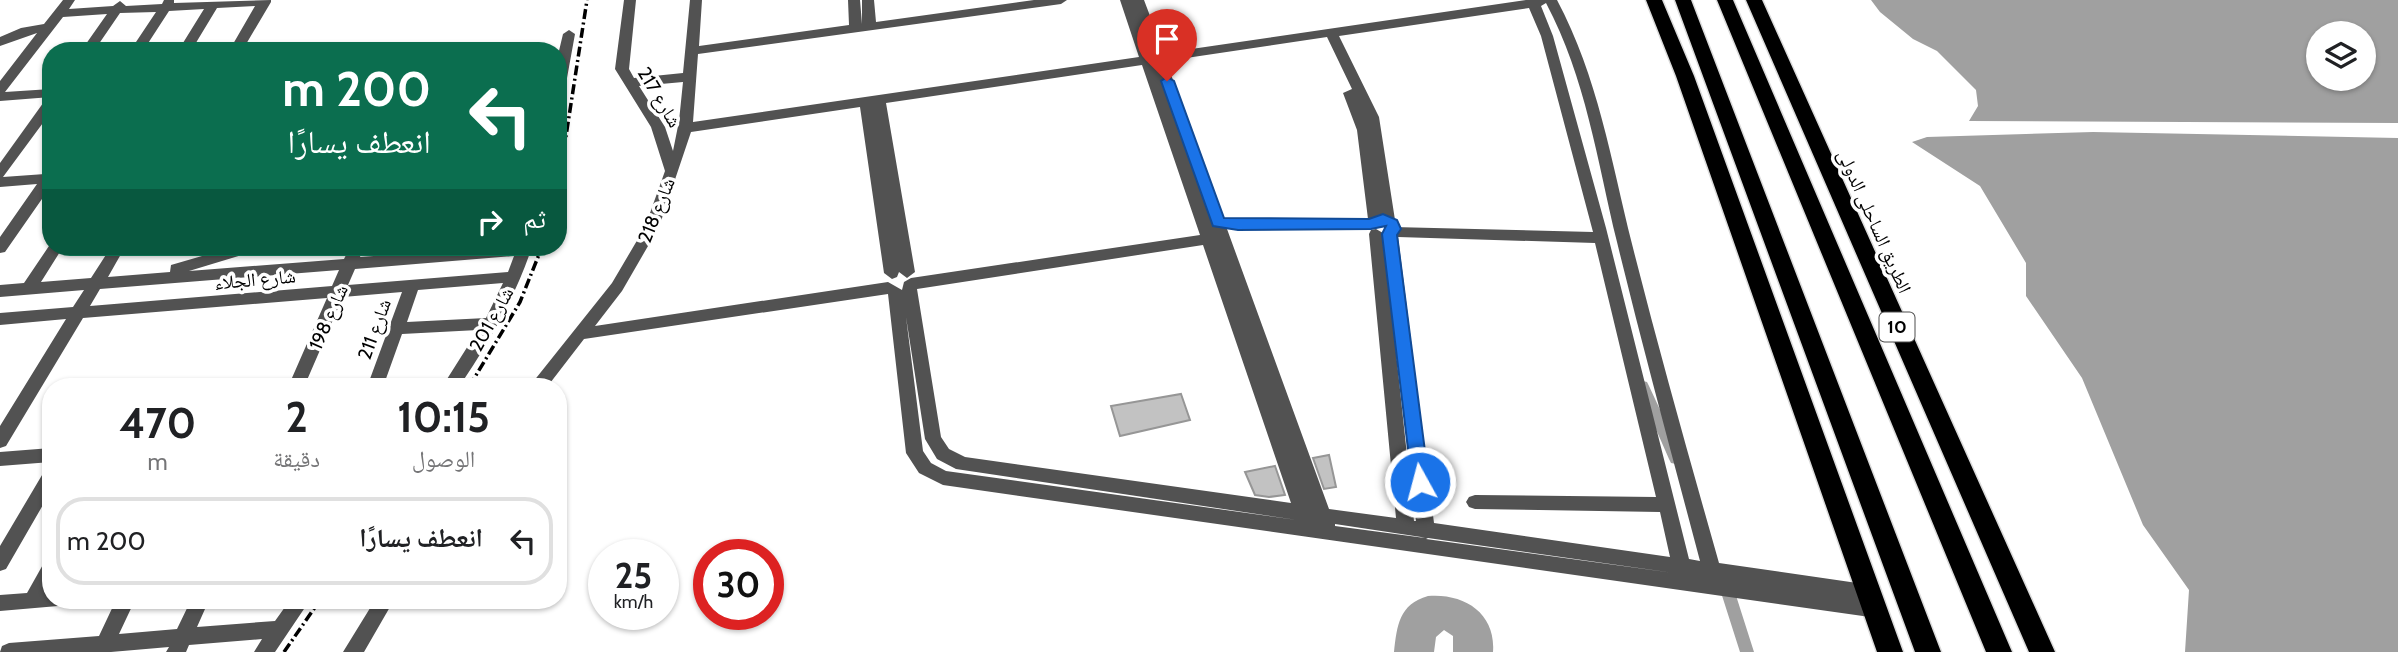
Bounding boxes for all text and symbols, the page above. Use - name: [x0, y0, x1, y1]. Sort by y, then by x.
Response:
- pin: [1137, 9, 1197, 81]
- icon: arrive: [1148, 20, 1186, 58]
- map controls: [2306, 21, 2376, 91]
- button: layers: [2306, 21, 2376, 91]
- text: 200 m: [282, 59, 431, 118]
- street label: شارع 217: [633, 63, 686, 132]
- icon: left: [455, 70, 546, 161]
- text: انعطف يسارًا: [288, 122, 431, 161]
- street label: الطريق الساحلى الدولى: [1833, 146, 1917, 297]
- street label: شارع 218: [633, 174, 680, 246]
- icon: right: [471, 203, 509, 241]
- text: ثم: [523, 203, 546, 235]
- street label: شارع الجلاء: [213, 264, 297, 295]
- street label: شارع 198: [304, 281, 353, 353]
- street label: شارع 201: [464, 283, 518, 355]
- street label: شارع 211: [353, 296, 396, 363]
- road number: 10: [1880, 312, 1914, 342]
- text: 2: [286, 391, 308, 443]
- text: 10:15: [397, 391, 490, 443]
- text: 470: [119, 397, 196, 449]
- text: دقيقة: [273, 445, 320, 473]
- text: الوصول: [412, 445, 475, 473]
- position arrow: [1383, 445, 1457, 519]
- text: m: [148, 448, 168, 476]
- text: انعطف يسارًا: [359, 522, 483, 554]
- icon: left: [504, 522, 542, 560]
- text: 200 m: [67, 525, 146, 557]
- speed limit sign: 30: [693, 539, 784, 630]
- text: 25: [615, 554, 652, 597]
- text: km/h: [614, 591, 653, 613]

